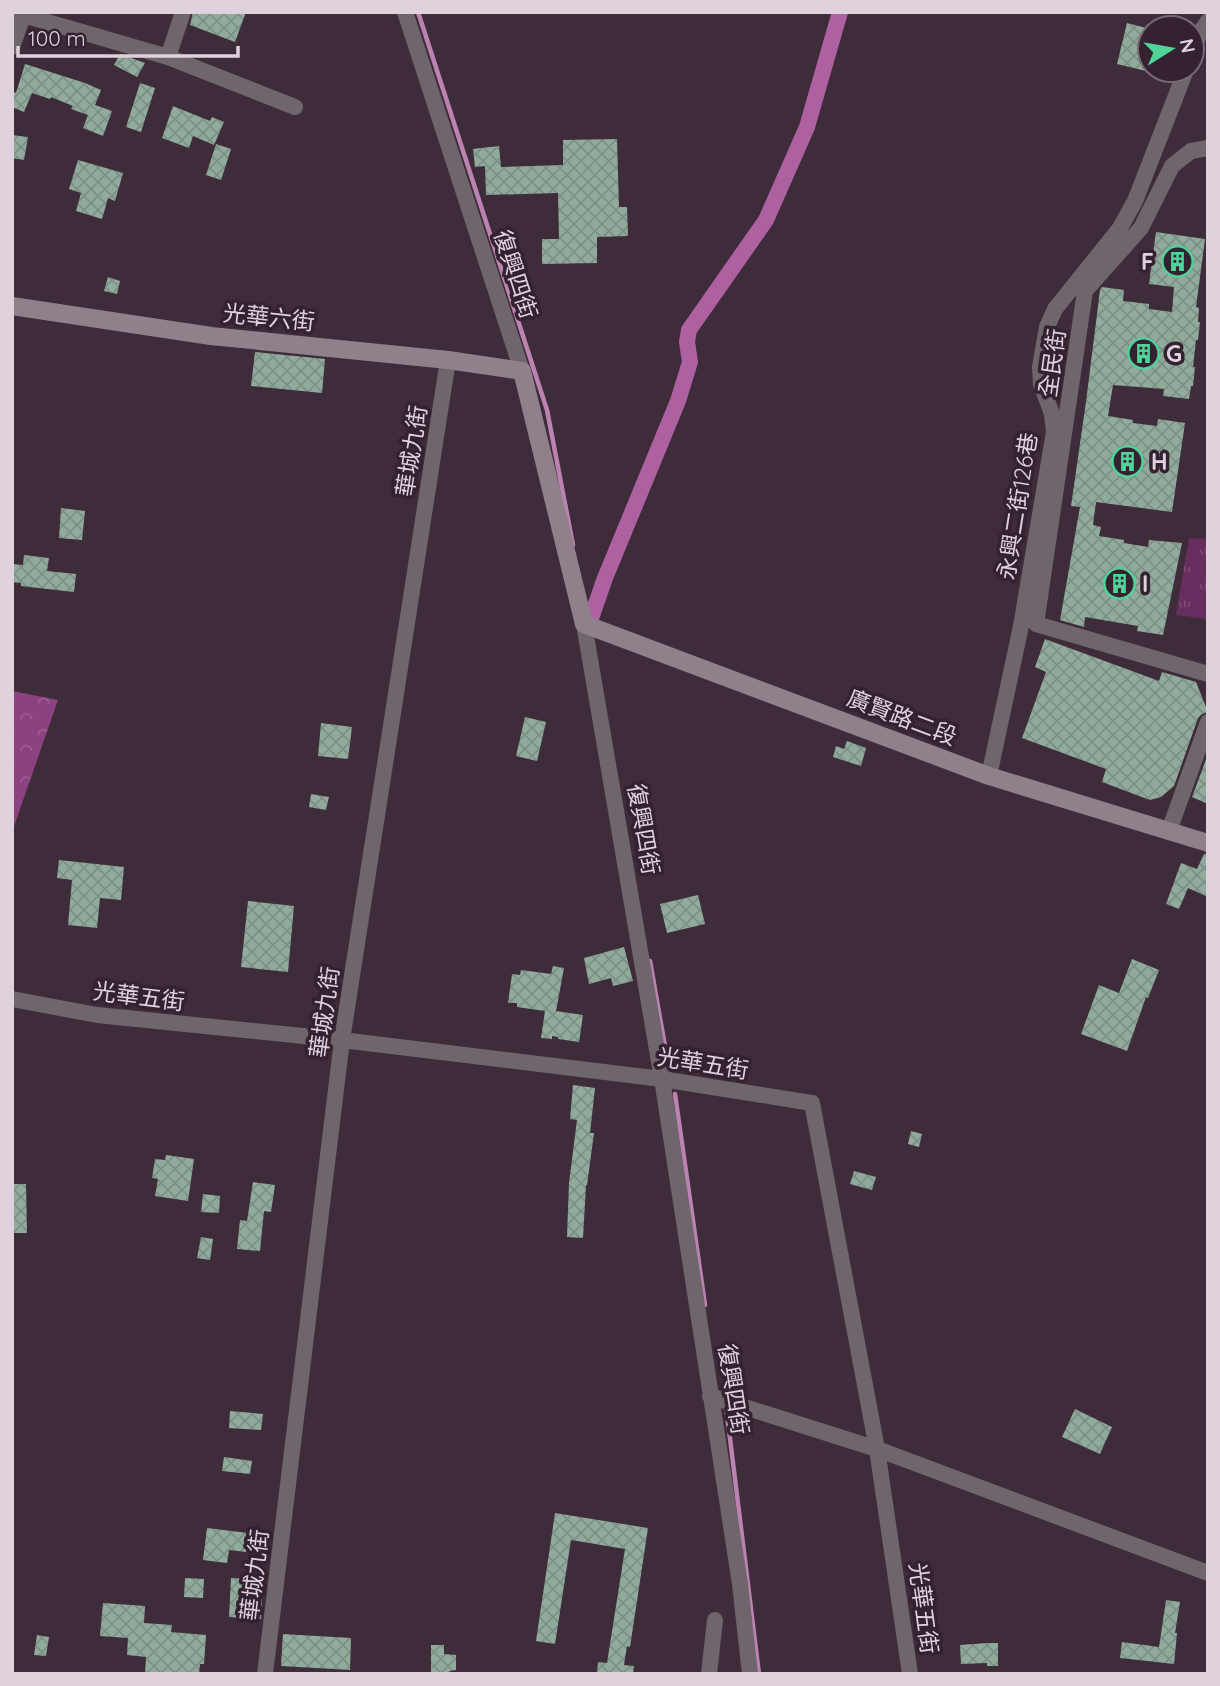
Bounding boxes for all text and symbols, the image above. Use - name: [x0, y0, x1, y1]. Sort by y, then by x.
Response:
- scale bar: [18, 14, 238, 58]
- north arrow: [1136, 14, 1206, 84]
- text: 100 m: [28, 25, 86, 51]
- text: N: [1175, 37, 1201, 55]
- street label: 復興四街: [488, 226, 544, 322]
- building icon: F: [1160, 244, 1194, 278]
- place label: F: [1141, 247, 1154, 276]
- street label: 光華六街: [222, 298, 316, 336]
- street label: 全民街: [1033, 327, 1071, 399]
- building icon: G: [1126, 336, 1160, 370]
- place label: G: [1166, 339, 1182, 368]
- street label: 華城九街: [389, 403, 433, 499]
- street label: 永興二街126巷: [991, 430, 1043, 582]
- building icon: H: [1111, 444, 1145, 478]
- place label: H: [1151, 447, 1168, 476]
- building icon: I: [1102, 566, 1136, 600]
- place label: I: [1142, 569, 1148, 598]
- street label: 廣賢路二段: [843, 683, 961, 751]
- street label: 復興四街: [622, 781, 666, 877]
- street label: 華城九街: [303, 964, 345, 1060]
- street label: 光華五街: [92, 976, 186, 1016]
- street label: 光華五街: [655, 1041, 751, 1085]
- street label: 復興四街: [712, 1341, 756, 1437]
- street label: 華城九街: [234, 1528, 274, 1622]
- street label: 光華五街: [903, 1560, 945, 1656]

